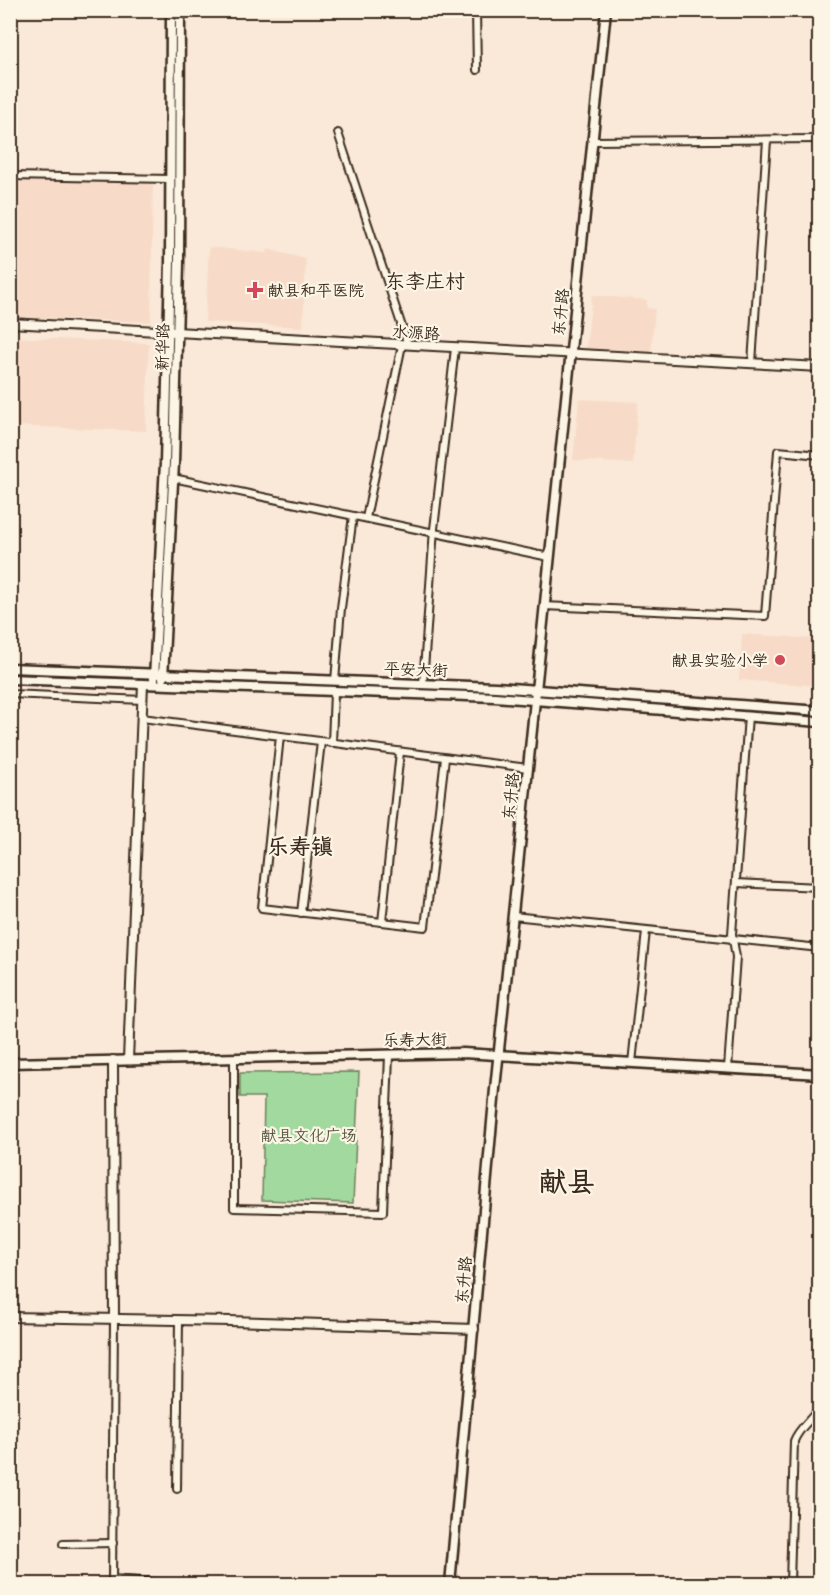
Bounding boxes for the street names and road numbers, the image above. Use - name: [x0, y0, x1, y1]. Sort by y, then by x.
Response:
- street label: 东升路: [545, 287, 573, 337]
- street label: 水源路: [391, 318, 441, 344]
- street label: 新华路: [149, 323, 173, 371]
- street label: 平安大街: [384, 655, 448, 681]
- street label: 东升路: [495, 771, 523, 821]
- street label: 乐寿大街: [383, 1025, 447, 1051]
- street label: 东升路: [448, 1255, 476, 1305]

